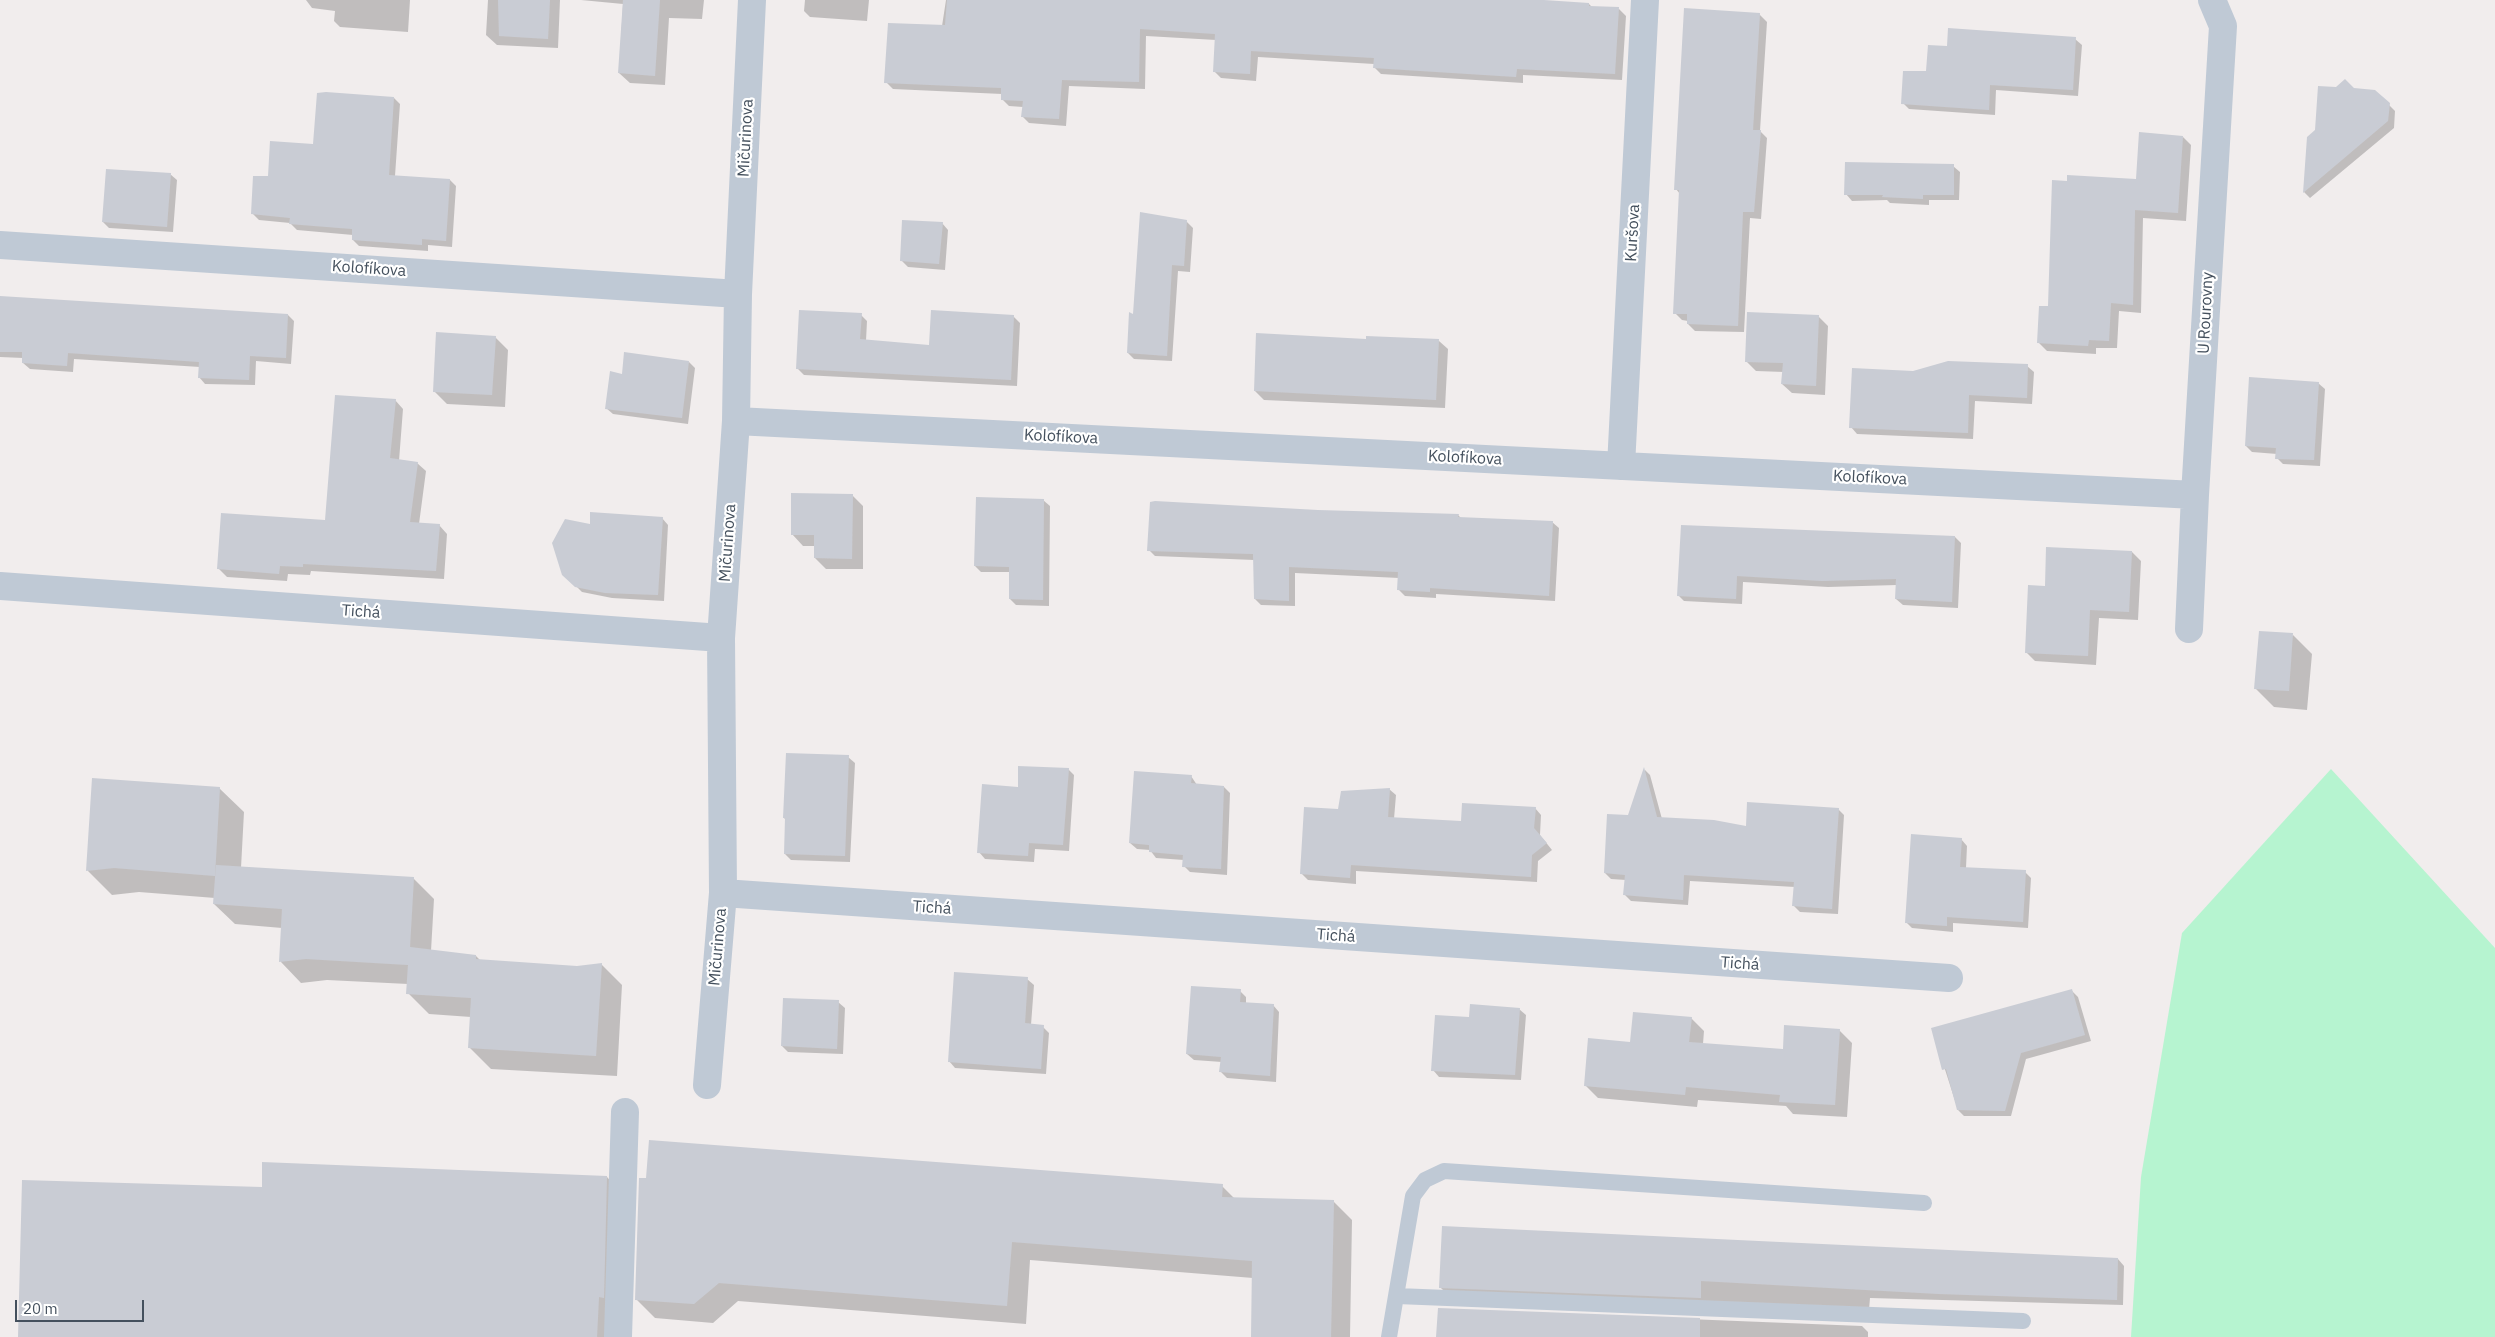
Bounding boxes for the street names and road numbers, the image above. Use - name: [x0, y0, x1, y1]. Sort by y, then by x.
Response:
- street label: Mičurinova: [734, 98, 758, 178]
- street label: Kuršova: [1622, 204, 1644, 262]
- street label: Kolofíkova: [331, 257, 407, 281]
- street label: U Rourovny: [2194, 271, 2218, 355]
- street label: Kolofíkova: [1023, 425, 1099, 449]
- street label: Kolofíkova: [1427, 446, 1503, 470]
- street label: Kolofíkova: [1832, 466, 1908, 490]
- street label: Mičurinova: [716, 503, 740, 583]
- street label: Tichá: [341, 601, 381, 623]
- street label: Tichá: [912, 897, 952, 919]
- street label: Mičurinova: [705, 907, 731, 987]
- street label: Tichá: [1316, 925, 1356, 947]
- street label: Tichá: [1720, 953, 1760, 975]

